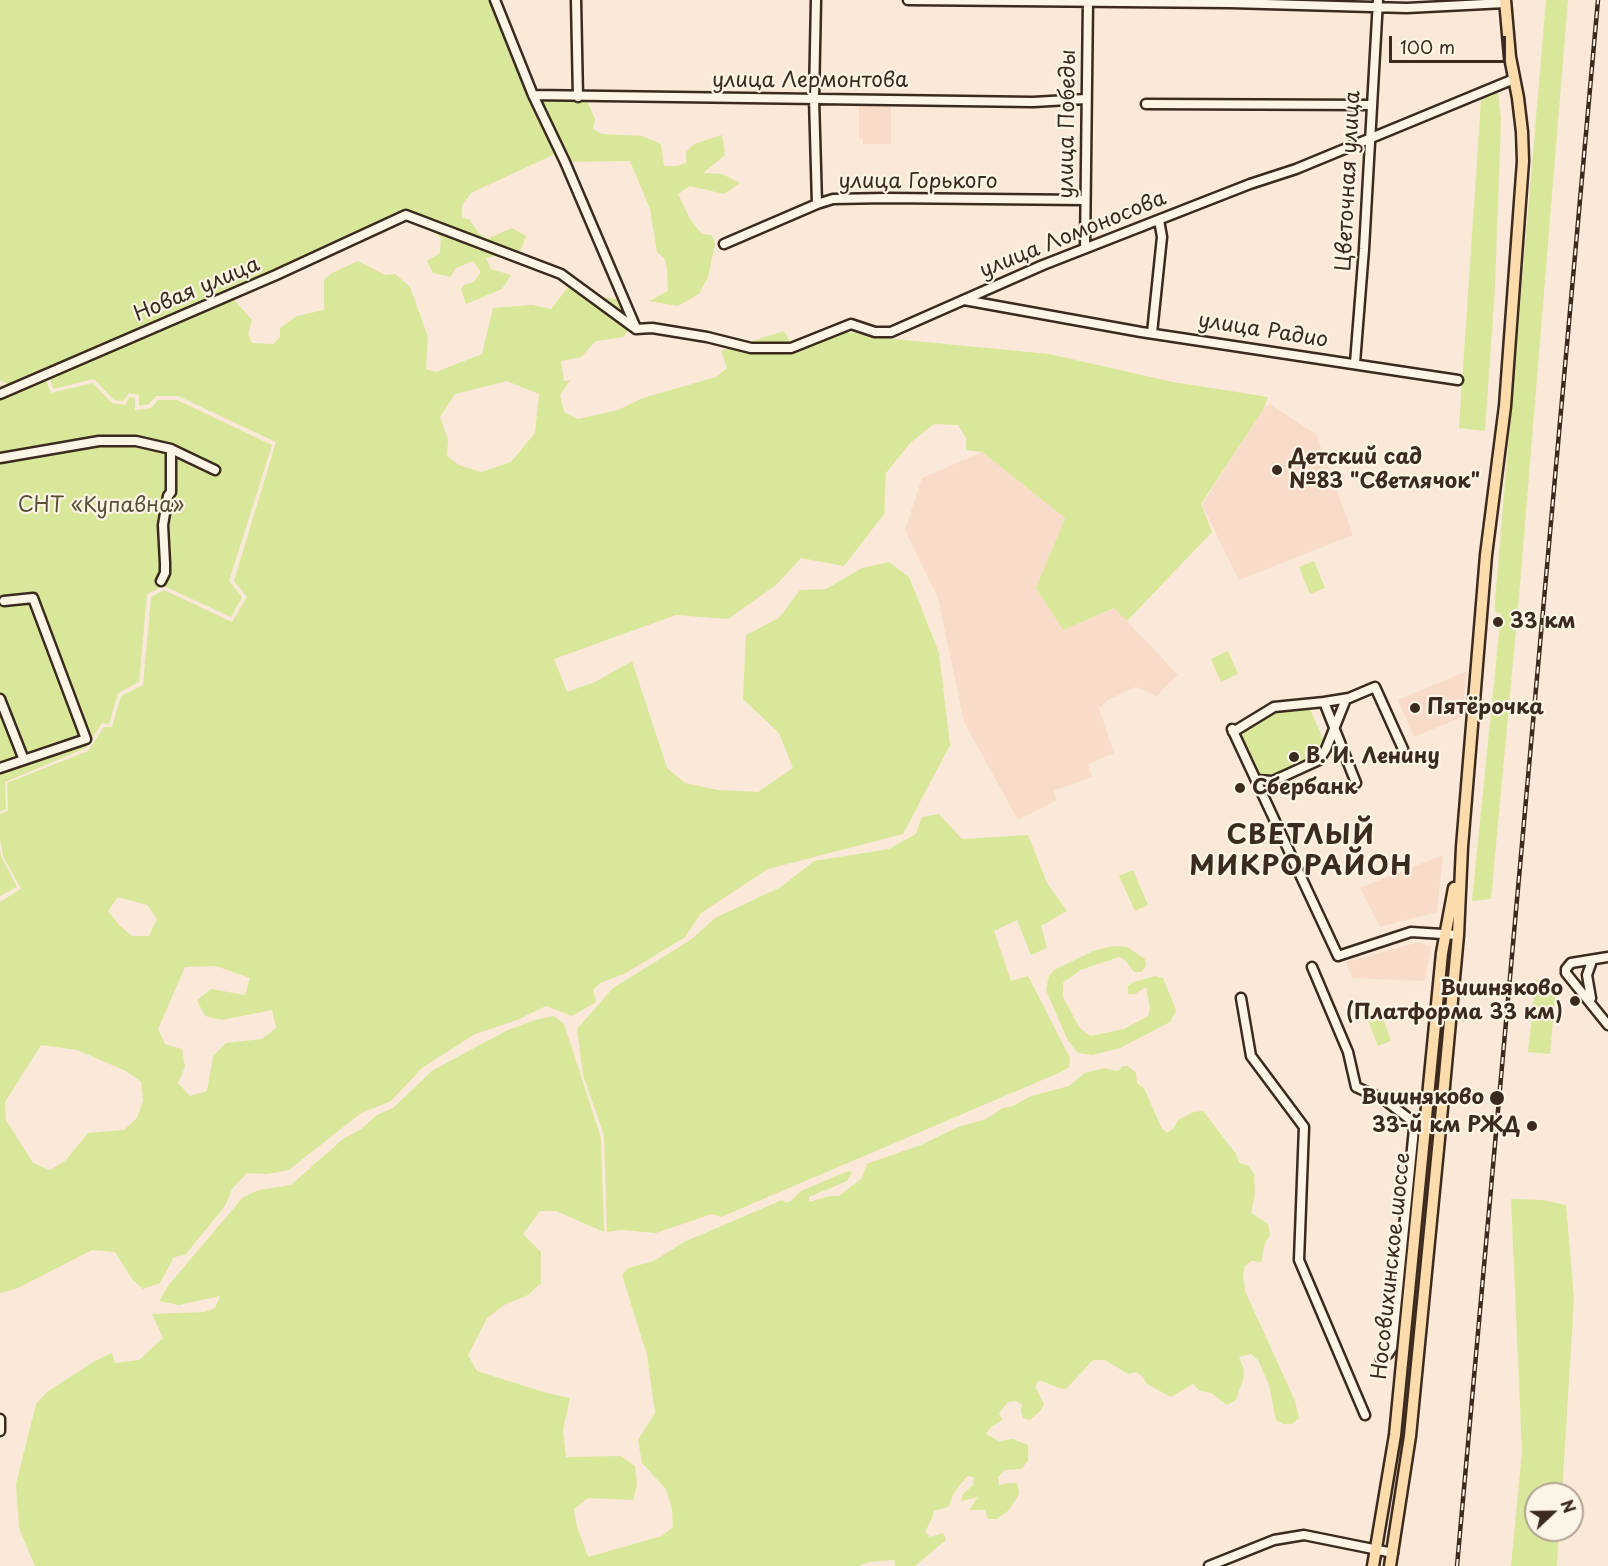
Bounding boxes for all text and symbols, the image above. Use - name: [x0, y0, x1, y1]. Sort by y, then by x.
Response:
- scale bar: [1392, 24, 1509, 62]
- text: 100 m: [1400, 33, 1455, 60]
- street label: улица Победы: [1054, 49, 1082, 199]
- street label: улица Лермонтова: [712, 68, 908, 94]
- street label: Цветочная улица: [1332, 90, 1366, 272]
- street label: улица Горького: [838, 169, 998, 195]
- street label: улица Ломоносова: [976, 186, 1170, 284]
- street label: Новая улица: [130, 252, 264, 328]
- street label: улица Радио: [1196, 308, 1330, 354]
- place label: Детский сад №83 "Светлячок": [1289, 445, 1480, 495]
- marker: Детский сад №83 "Светлячок": [1270, 463, 1284, 477]
- park label: СНТ «Купавна»: [18, 493, 184, 519]
- place label: 33 км: [1510, 609, 1576, 635]
- marker: 33 км: [1491, 615, 1505, 629]
- place label: Пятёрочка: [1427, 695, 1544, 721]
- marker: Пятёрочка: [1408, 701, 1422, 715]
- place label: В. И. Ленину: [1306, 744, 1440, 770]
- marker: В. И. Ленину: [1287, 750, 1301, 764]
- place label: Сбербанк: [1252, 775, 1357, 801]
- marker: Сбербанк: [1233, 781, 1247, 795]
- district label: СВЕТЛЫЙ МИКРОРАЙОН: [1189, 821, 1413, 884]
- place label: Вишняково (Платформа 33 км): [1346, 976, 1563, 1026]
- marker: Вишняково (Платформа 33 км): [1568, 994, 1582, 1008]
- place label: Вишняково: [1361, 1085, 1484, 1111]
- marker: Вишняково: [1488, 1089, 1506, 1107]
- place label: 33-й км РЖД: [1372, 1113, 1520, 1139]
- marker: 33-й км РЖД: [1525, 1119, 1539, 1133]
- street label: Носовихинское шоссе: [1368, 1151, 1416, 1381]
- north arrow: [1524, 1482, 1584, 1542]
- text: N: [1555, 1496, 1582, 1516]

